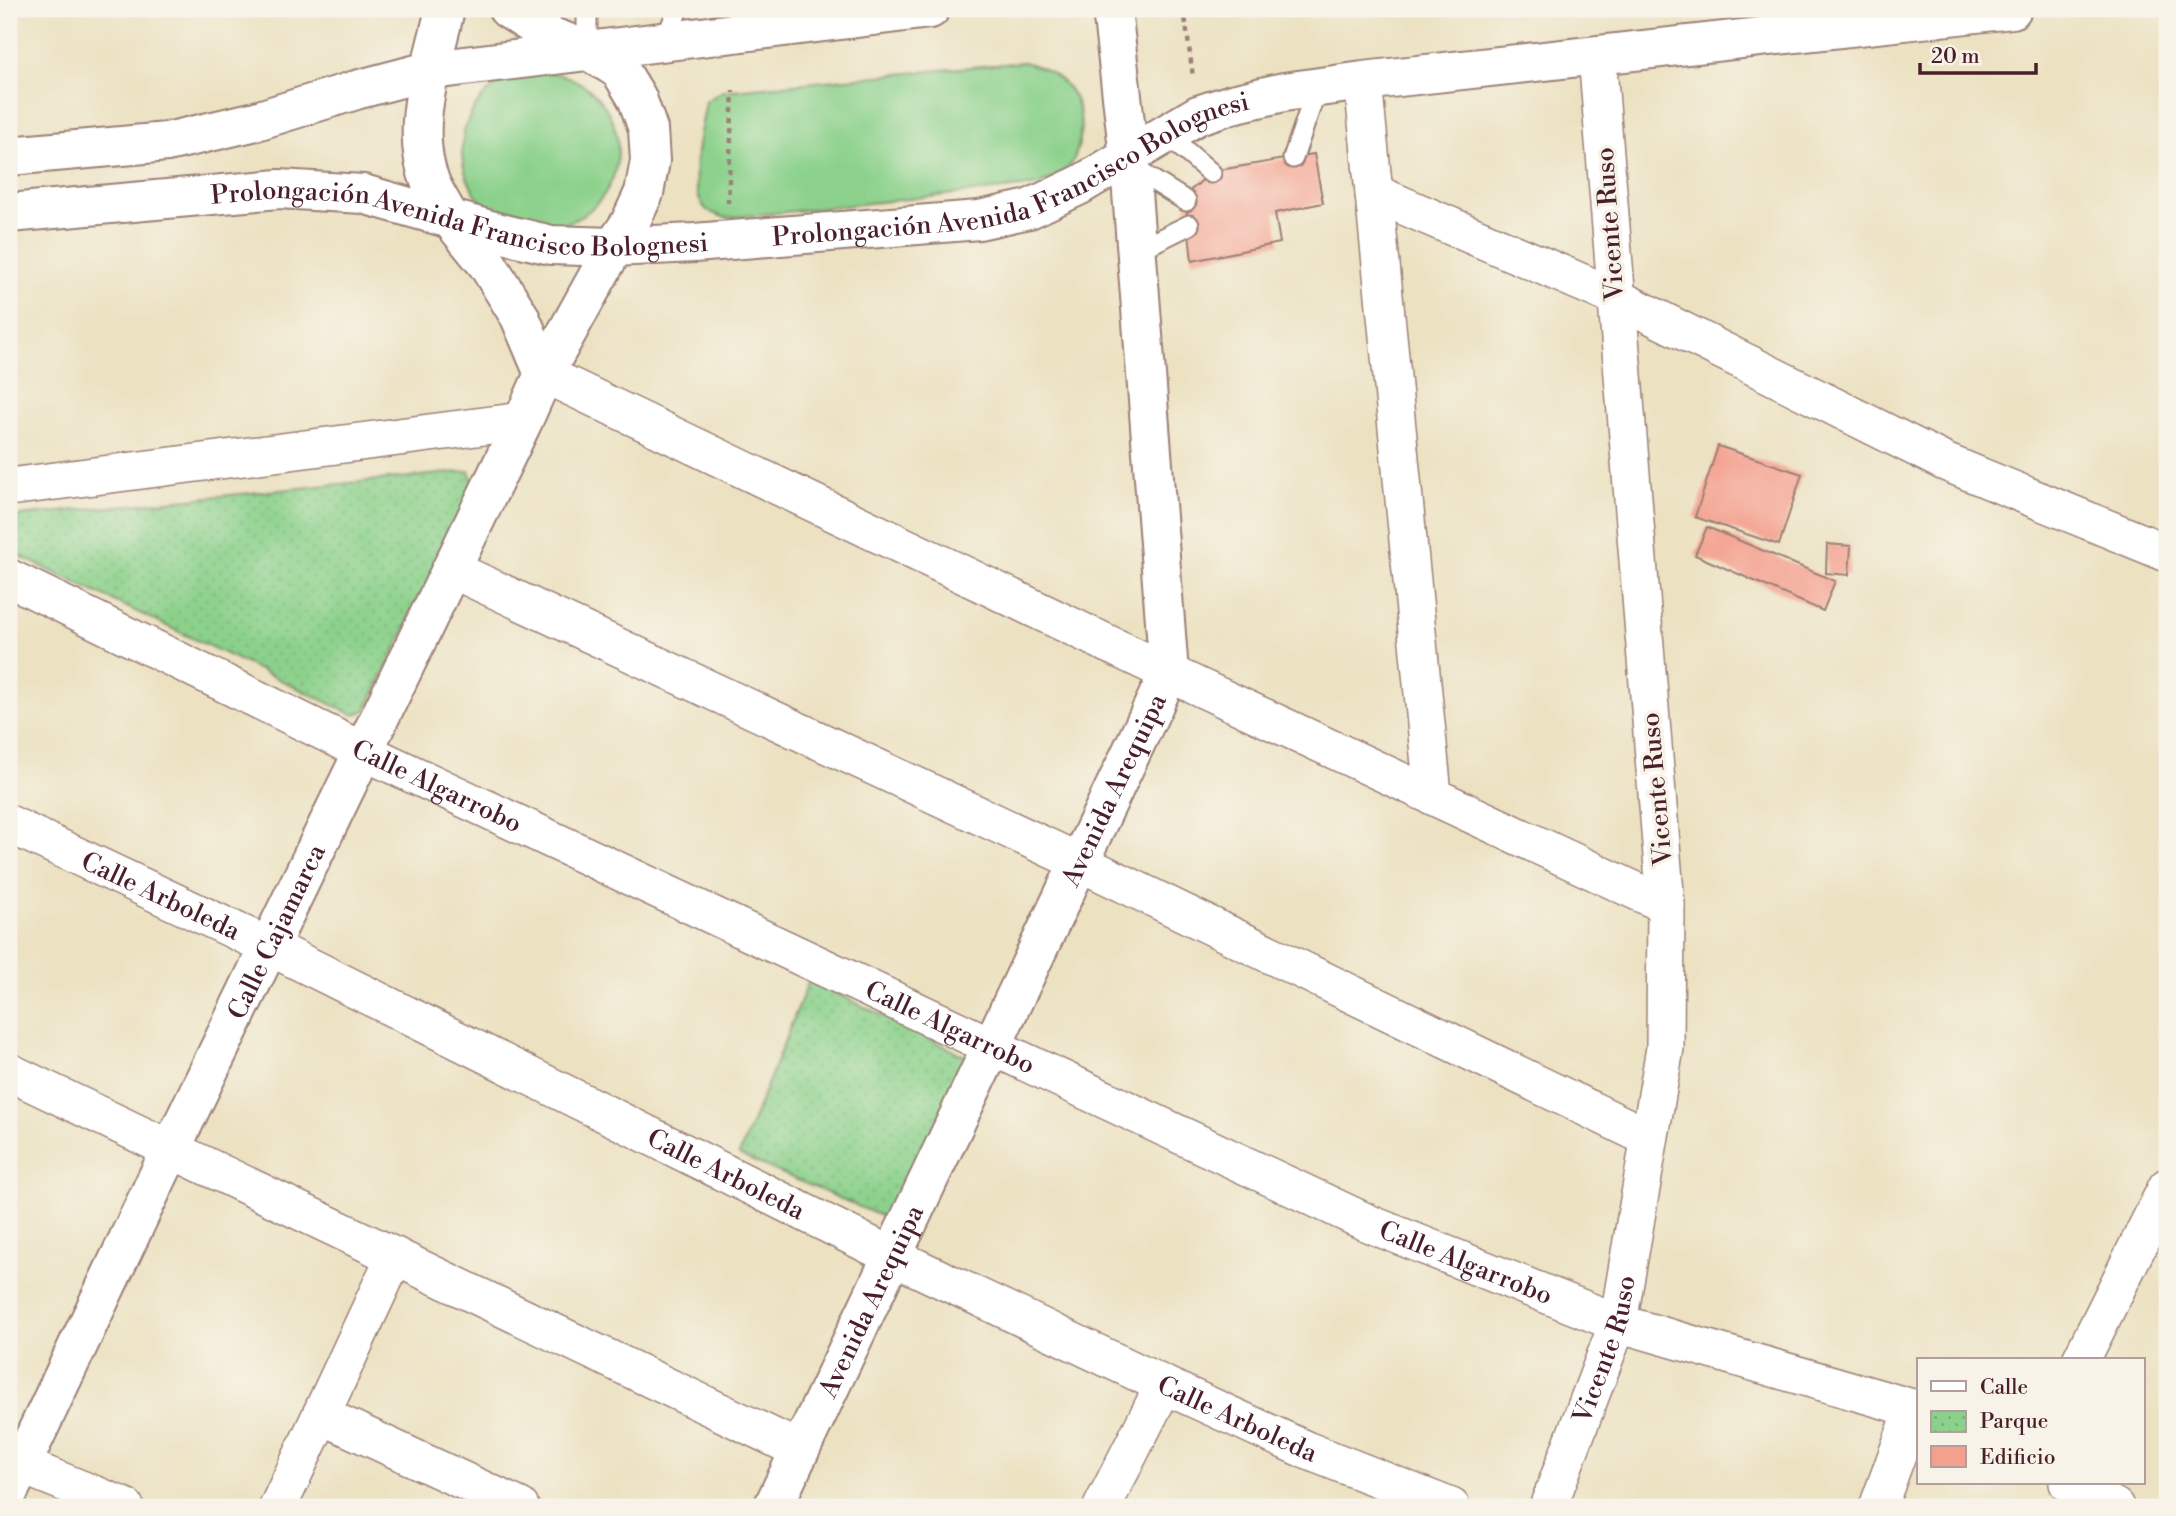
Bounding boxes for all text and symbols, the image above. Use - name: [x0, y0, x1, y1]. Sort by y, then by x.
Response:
- scale bar: [1920, 32, 2036, 76]
- text: 20 m: [1931, 44, 1980, 70]
- street label: Prolongación Avenida Francisco Bolognesi: [771, 86, 1252, 254]
- street label: Vicente Ruso: [1589, 146, 1631, 303]
- street label: Prolongación Avenida Francisco Bolognesi: [209, 174, 710, 264]
- street label: Avenida Arequipa: [1055, 688, 1174, 893]
- street label: Vicente Ruso: [1634, 711, 1680, 868]
- street label: Calle Algarrobo: [347, 733, 527, 840]
- street label: Calle Cajamarca: [221, 838, 333, 1025]
- street label: Calle Arboleda: [76, 845, 246, 948]
- street label: Calle Algarrobo: [860, 974, 1040, 1081]
- street label: Calle Arboleda: [642, 1122, 811, 1228]
- street label: Avenida Arequipa: [812, 1199, 931, 1404]
- street label: Calle Algarrobo: [1374, 1214, 1557, 1312]
- street label: Vicente Ruso: [1566, 1273, 1643, 1429]
- legend: [1917, 1358, 2144, 1484]
- street label: Calle Arboleda: [1152, 1369, 1322, 1470]
- text: Calle: [1980, 1375, 2028, 1401]
- text: Parque: [1980, 1409, 2048, 1435]
- text: Edificio: [1980, 1445, 2056, 1471]

